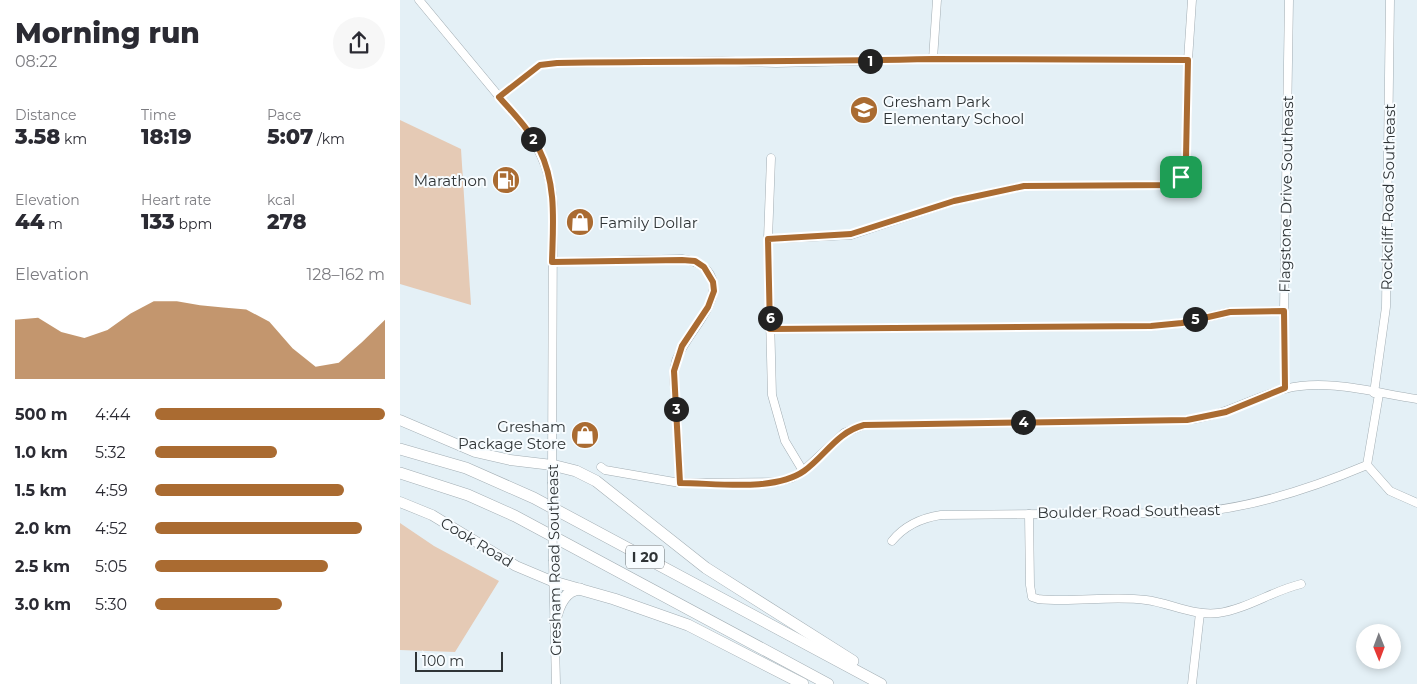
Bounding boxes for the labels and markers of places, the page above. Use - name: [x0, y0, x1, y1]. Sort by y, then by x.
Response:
- pin: 1: [858, 48, 882, 74]
- place label: Gresham Park Elementary School: [883, 92, 1024, 128]
- school or university icon: Gresham Park Elementary School: [849, 95, 879, 125]
- pin: 2: [520, 126, 546, 152]
- pin: [1160, 156, 1202, 198]
- fuel station icon: Marathon: [491, 165, 521, 195]
- place label: Marathon: [414, 171, 487, 190]
- shop icon: Family Dollar: [565, 207, 595, 237]
- place label: Family Dollar: [599, 213, 698, 232]
- pin: 6: [758, 306, 782, 330]
- pin: 5: [1182, 306, 1208, 332]
- pin: 3: [664, 396, 688, 422]
- pin: 4: [1010, 410, 1036, 434]
- place label: Gresham Package Store: [458, 417, 566, 453]
- shop icon: Gresham Package Store: [570, 420, 600, 450]

